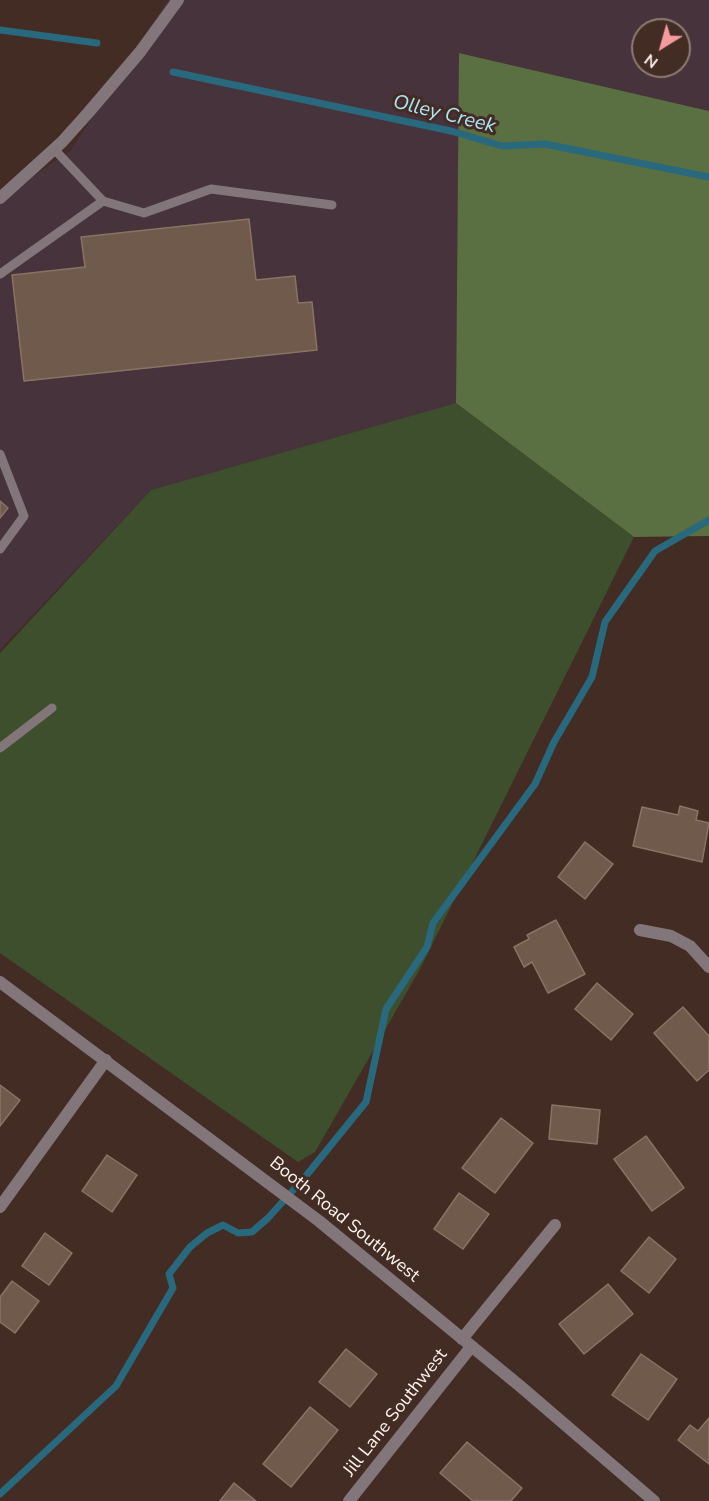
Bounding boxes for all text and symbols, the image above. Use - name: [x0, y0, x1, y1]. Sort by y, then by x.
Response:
- north arrow: [631, 18, 691, 78]
- text: N: [640, 48, 663, 73]
- water label: Olley Creek: [390, 91, 498, 139]
- street label: Booth Road Southwest: [265, 1153, 423, 1287]
- street label: Jill Lane Southwest: [339, 1345, 453, 1481]

